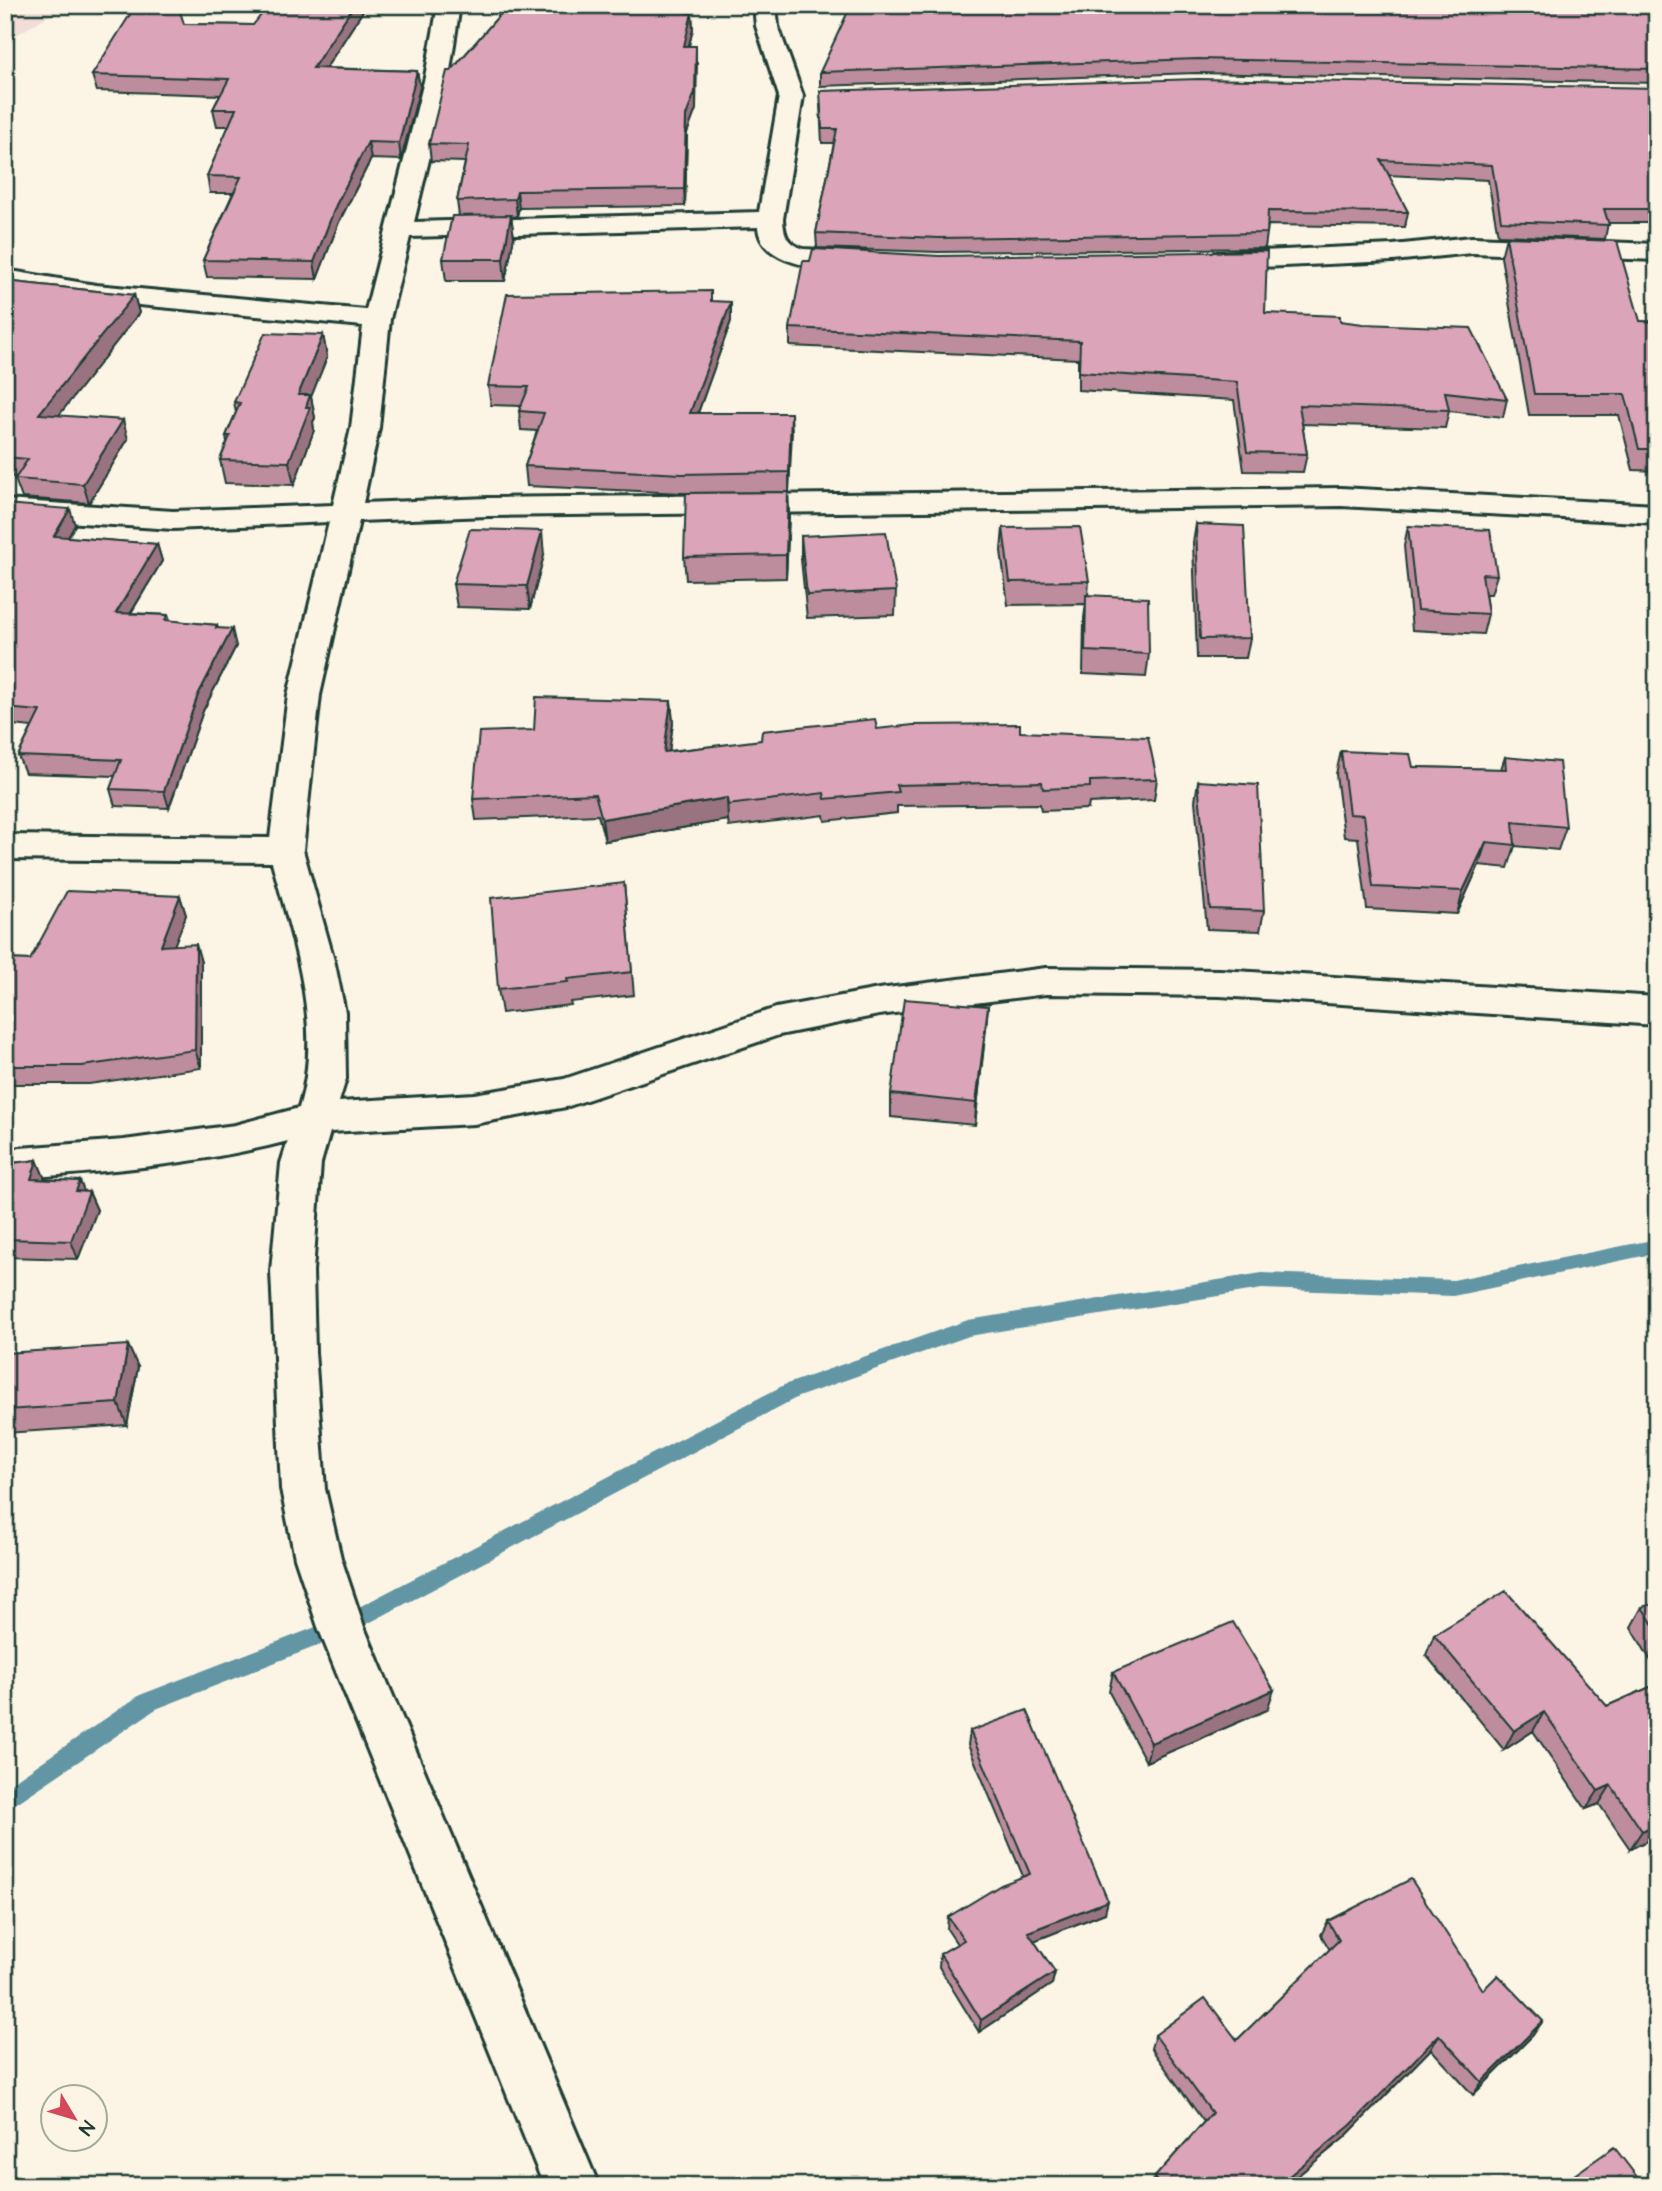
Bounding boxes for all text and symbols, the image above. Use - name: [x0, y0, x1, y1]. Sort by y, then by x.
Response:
- north arrow: [38, 2082, 108, 2152]
- text: N: [72, 2115, 101, 2141]

